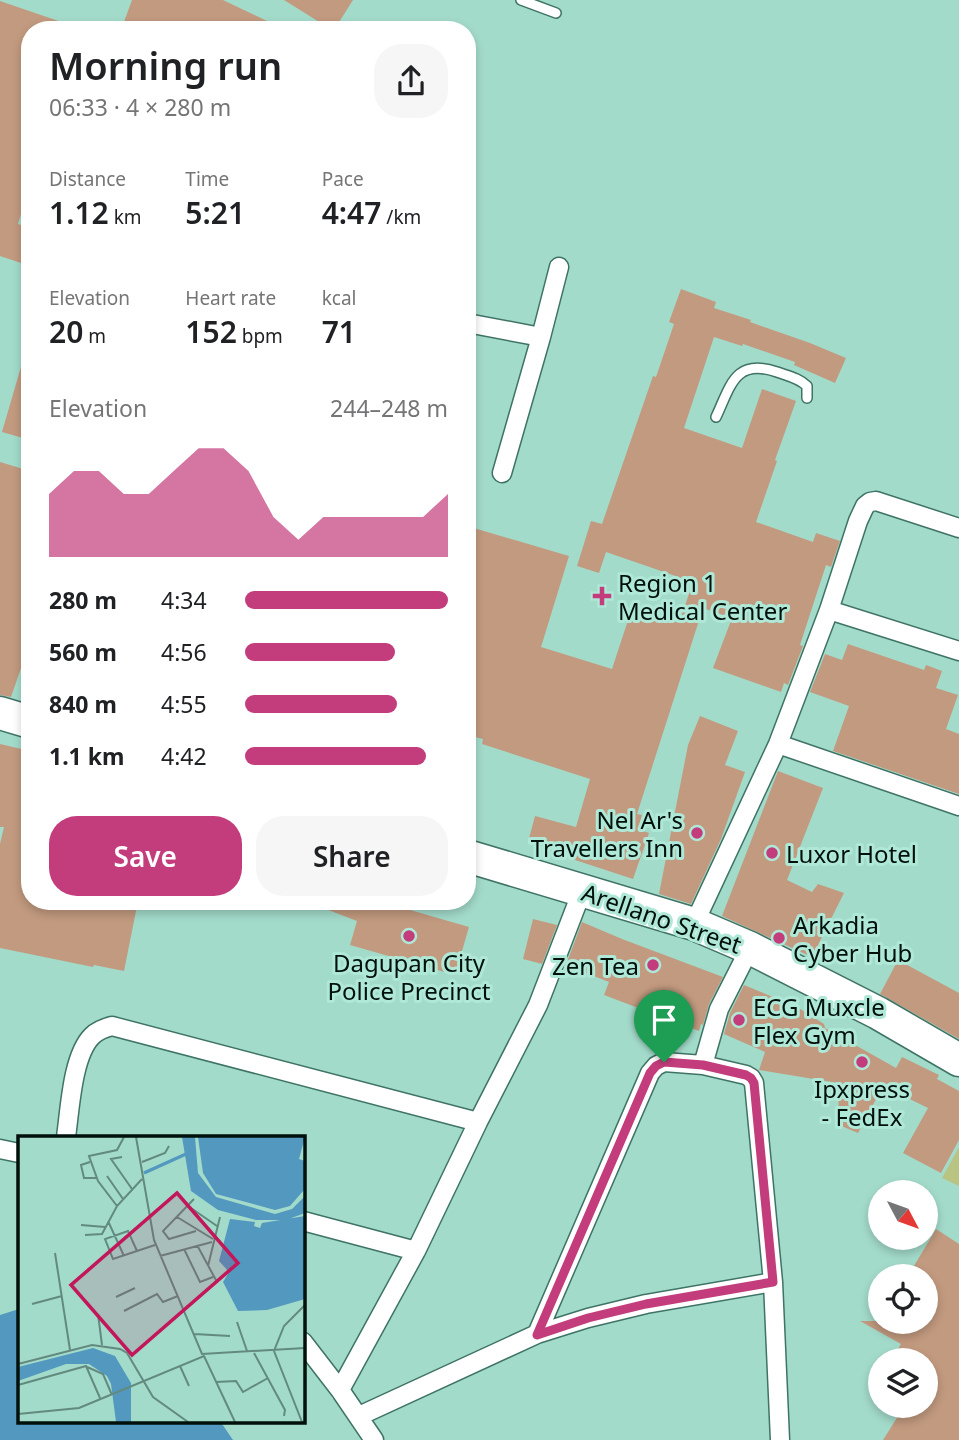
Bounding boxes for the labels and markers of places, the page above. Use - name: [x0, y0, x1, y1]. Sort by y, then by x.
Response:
- place label: Region 1 Medical Center: [618, 566, 787, 627]
- marker: Region 1 Medical Center: [592, 586, 612, 606]
- place label: Nel Ar's Travellers Inn: [531, 803, 683, 864]
- marker: Nel Ar's Travellers Inn: [689, 825, 705, 841]
- place label: Luxor Hotel: [786, 837, 917, 870]
- marker: Luxor Hotel: [764, 845, 780, 861]
- place label: Arkadia Cyber Hub: [793, 908, 912, 969]
- marker: Dagupan City Police Precinct: [401, 928, 417, 944]
- marker: Arkadia Cyber Hub: [771, 930, 787, 946]
- place label: Dagupan City Police Precinct: [328, 946, 491, 1007]
- place label: Zen Tea: [552, 949, 639, 982]
- marker: Zen Tea: [645, 957, 661, 973]
- pin: [634, 990, 694, 1062]
- place label: ECG Muxcle Flex Gym: [753, 990, 885, 1051]
- marker: ECG Muxcle Flex Gym: [731, 1012, 747, 1028]
- marker: Ipxpress - FedEx: [854, 1054, 870, 1070]
- place label: Ipxpress - FedEx: [814, 1072, 910, 1133]

